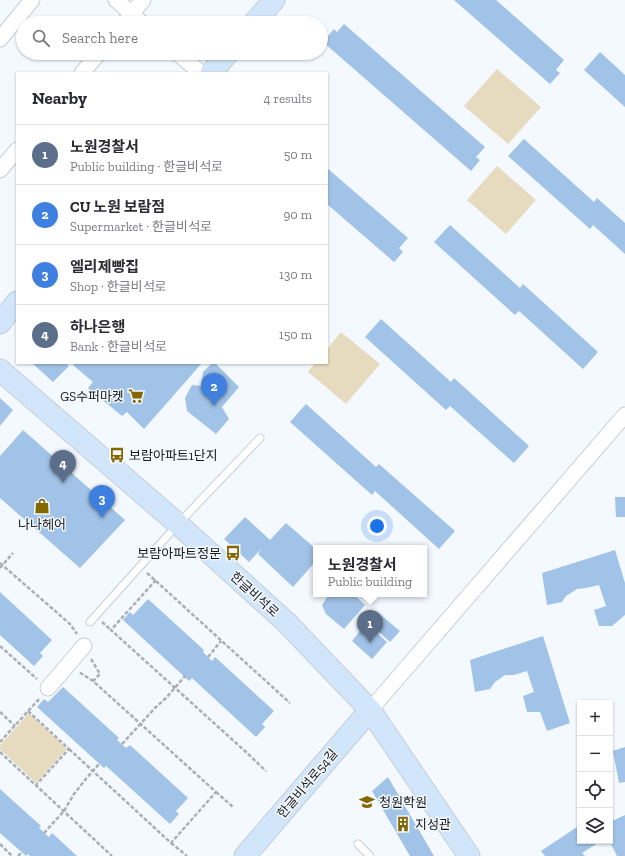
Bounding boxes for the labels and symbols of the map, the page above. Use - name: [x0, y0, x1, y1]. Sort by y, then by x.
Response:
- pin: 2: [201, 373, 227, 406]
- supermarket icon: GS수퍼마켓: [127, 387, 145, 405]
- place label: GS수퍼마켓: [60, 389, 124, 404]
- bus stop icon: 보람아파트1단지: [108, 446, 126, 464]
- place label: 보람아파트1단지: [129, 448, 218, 463]
- pin: 4: [50, 450, 76, 483]
- pin: 3: [89, 485, 115, 518]
- shop icon: 나나헤어: [33, 497, 51, 515]
- your location: [367, 516, 387, 536]
- place label: 나나헤어: [18, 517, 66, 532]
- bus stop icon: 보람아파트정문: [224, 544, 242, 562]
- place label: 보람아파트정문: [137, 546, 221, 561]
- street label: 한글비석로: [227, 569, 282, 620]
- pin: 1: [357, 610, 383, 643]
- street label: 한글비석로54길: [274, 746, 341, 821]
- school or university icon: 청원학원: [358, 793, 376, 811]
- place label: 청원학원: [379, 795, 427, 810]
- building icon: 지성관: [394, 815, 412, 833]
- place label: 지성관: [415, 817, 451, 832]

